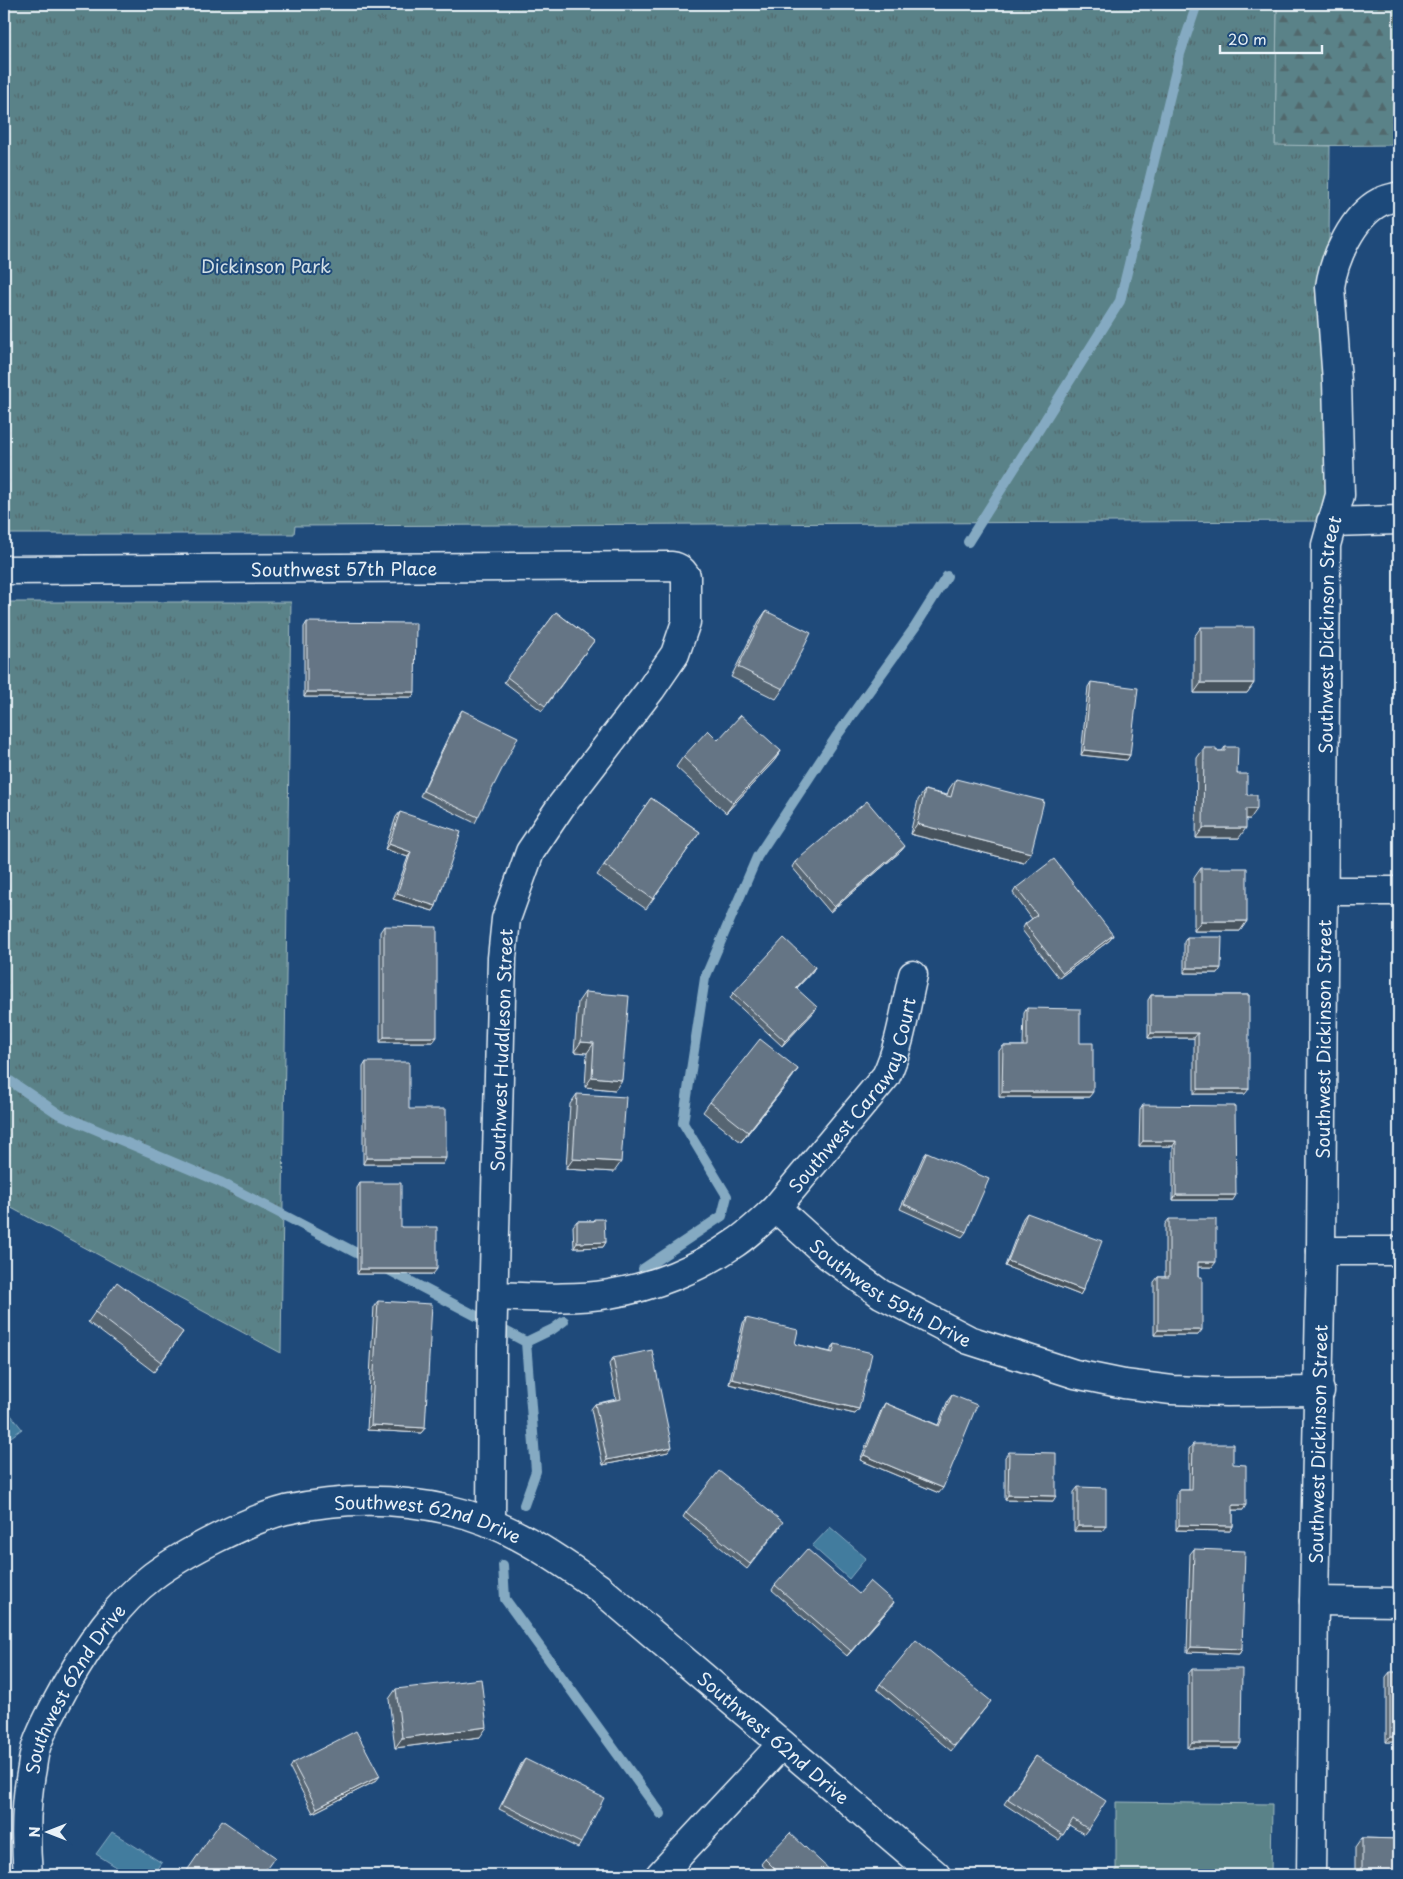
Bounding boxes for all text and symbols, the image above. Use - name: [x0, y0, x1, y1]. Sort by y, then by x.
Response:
- scale bar: [1220, 22, 1323, 54]
- text: 20 m: [1228, 27, 1267, 50]
- park label: Dickinson Park: [201, 252, 331, 279]
- street label: Southwest Dickinson Street: [1311, 512, 1347, 754]
- street label: Southwest 57th Place: [251, 554, 437, 582]
- street label: Southwest Dickinson Street: [1308, 919, 1337, 1159]
- street label: Southwest Huddleson Street: [483, 928, 519, 1172]
- street label: Southwest Caraway Court: [781, 995, 921, 1198]
- street label: Southwest 59th Drive: [804, 1232, 977, 1353]
- street label: Southwest Dickinson Street: [1301, 1324, 1333, 1564]
- street label: Southwest 62nd Drive: [333, 1487, 527, 1549]
- street label: Southwest 62nd Drive: [18, 1597, 131, 1776]
- street label: Southwest 62nd Drive: [692, 1664, 856, 1810]
- north arrow: [22, 1806, 72, 1856]
- text: N: [24, 1826, 45, 1838]

